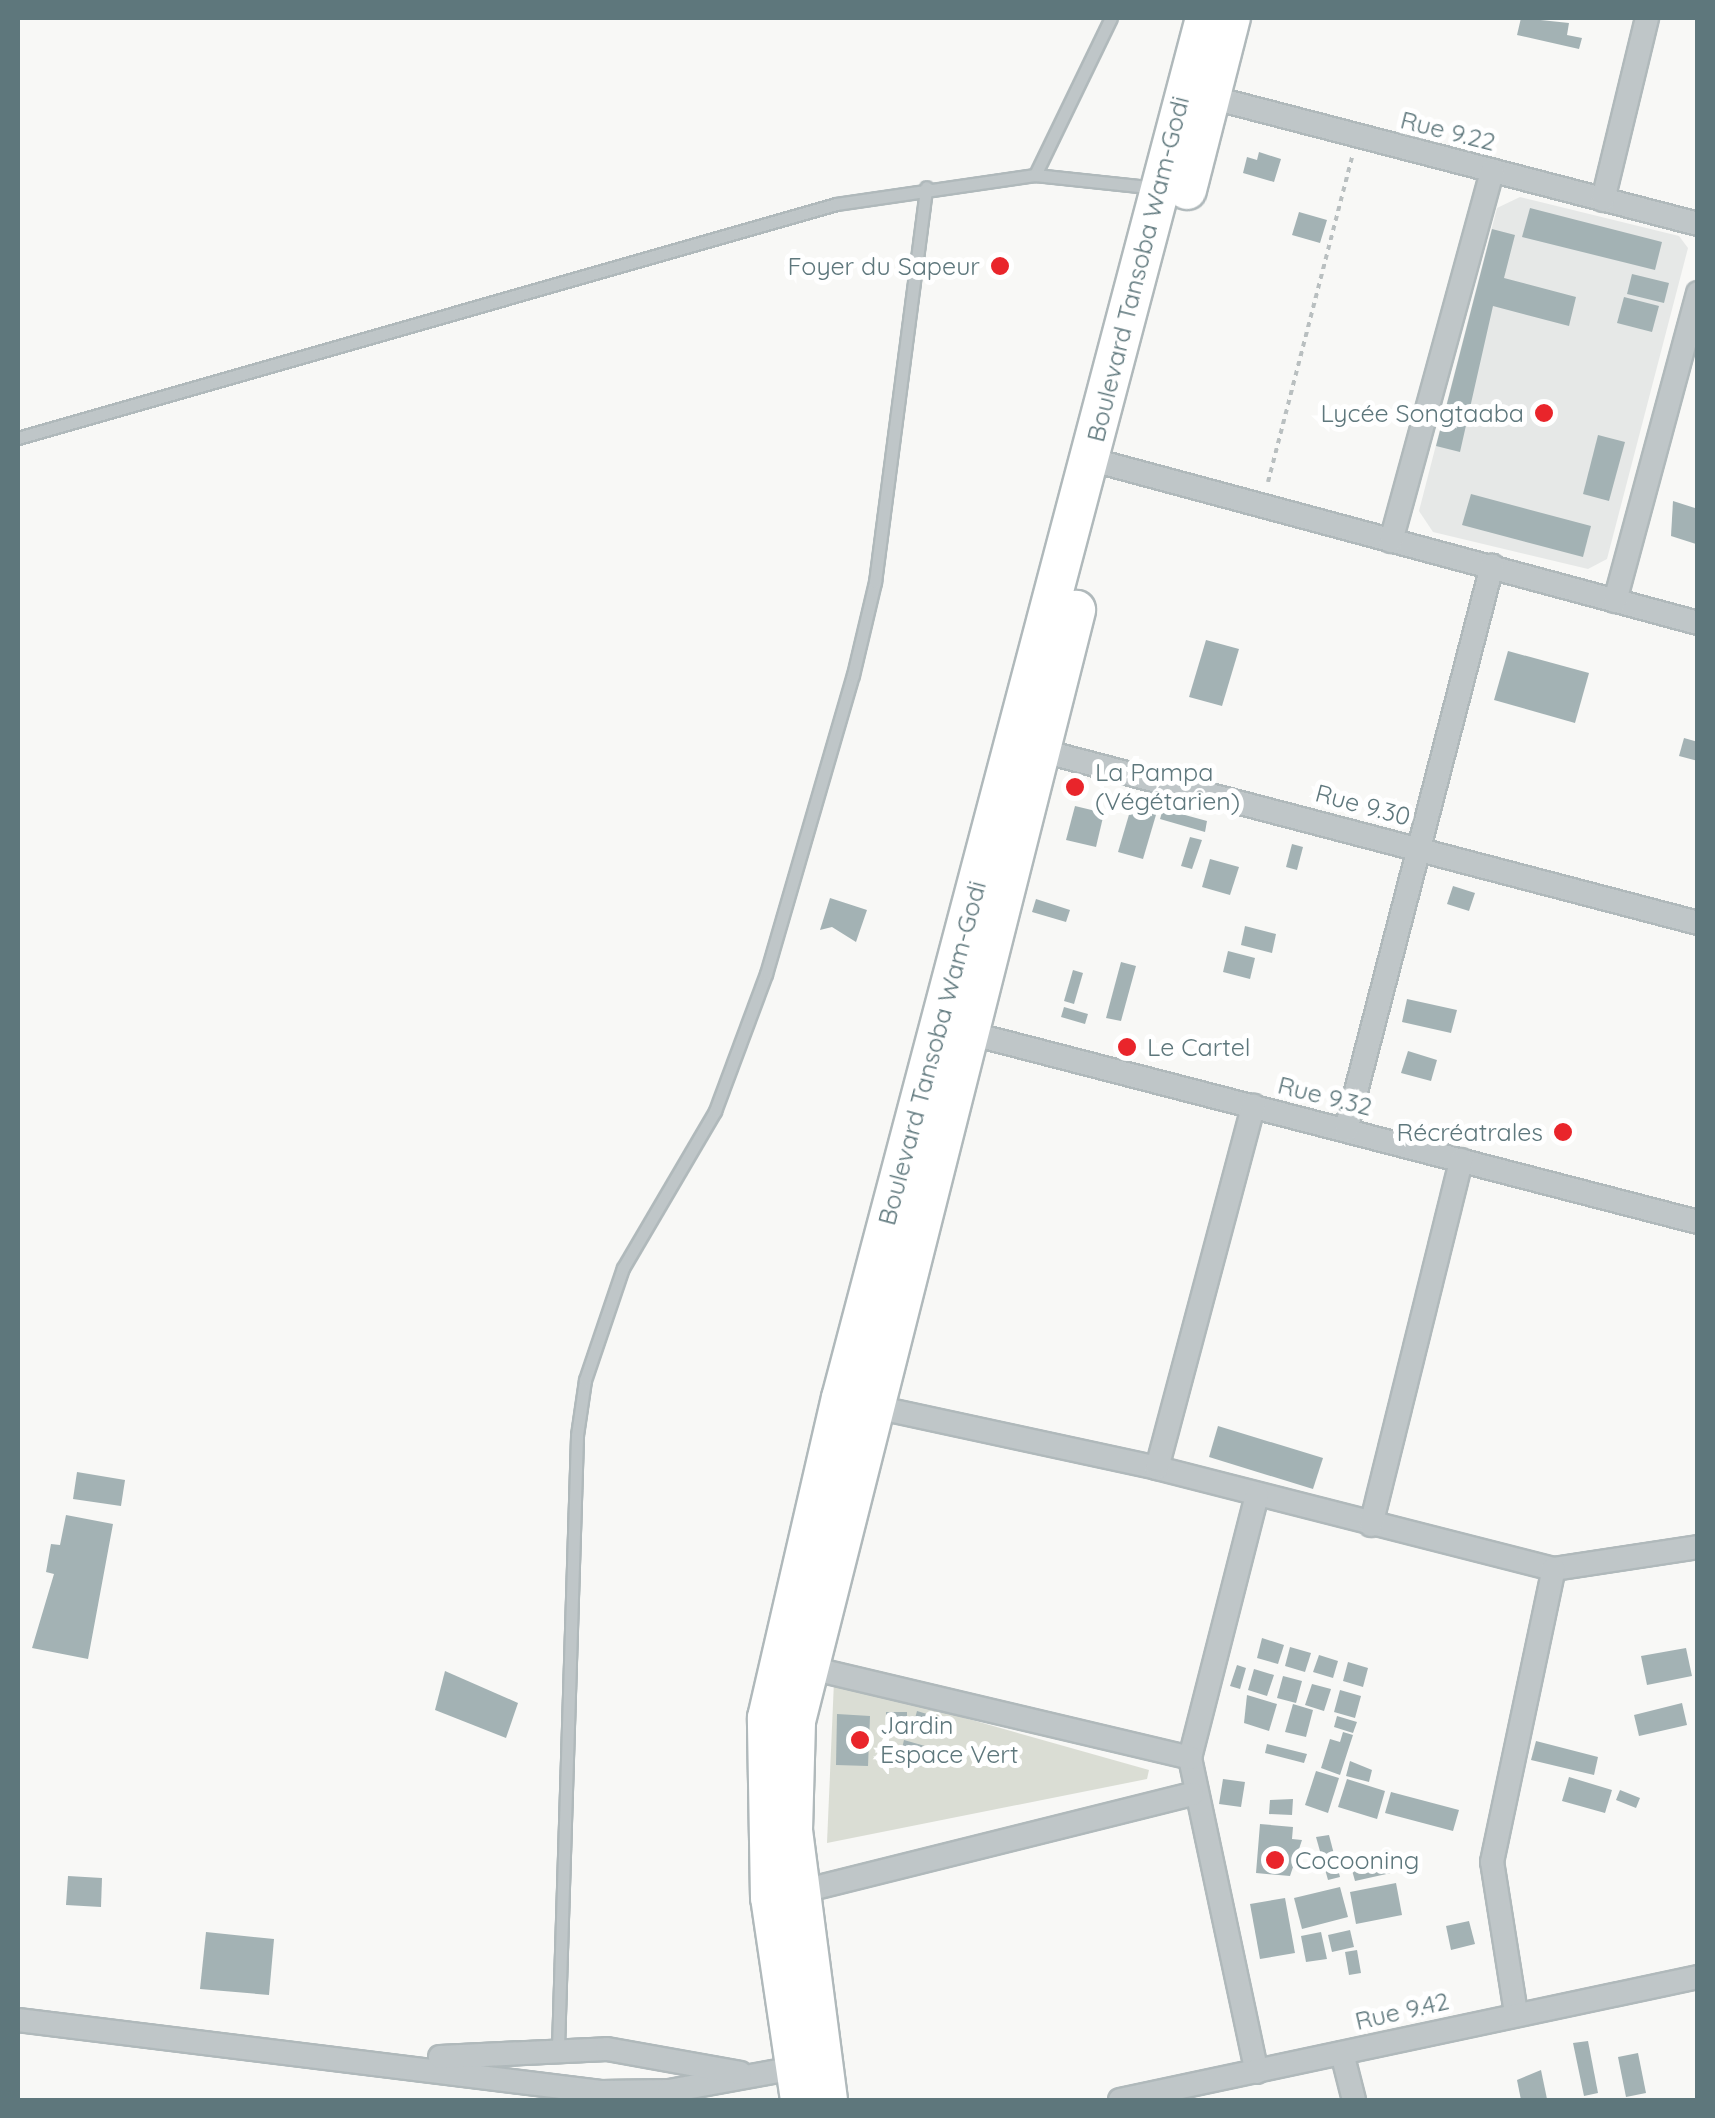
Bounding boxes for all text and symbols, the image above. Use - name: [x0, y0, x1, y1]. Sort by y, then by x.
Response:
- street label: Boulevard Tansoba Wam-Godi: [1080, 93, 1196, 445]
- street label: Rue 9.22: [1397, 105, 1499, 157]
- place label: Foyer du Sapeur: [788, 251, 980, 281]
- marker: Foyer du Sapeur: [989, 255, 1011, 277]
- place label: Lycée Songtaaba: [1321, 398, 1524, 428]
- marker: Lycée Songtaaba: [1533, 402, 1555, 424]
- place label: La Pampa (Végétarien): [1095, 758, 1240, 817]
- marker: La Pampa (Végétarien): [1064, 776, 1086, 798]
- street label: Rue 9.30: [1312, 778, 1414, 832]
- street label: Boulevard Tansoba Wam-Godi: [872, 878, 992, 1228]
- place label: Le Cartel: [1147, 1032, 1251, 1062]
- marker: Le Cartel: [1116, 1036, 1138, 1058]
- street label: Rue 9.32: [1275, 1070, 1375, 1122]
- place label: Récréatrales: [1397, 1117, 1543, 1147]
- marker: Récréatrales: [1552, 1121, 1574, 1143]
- place label: Jardin Espace Vert: [880, 1711, 1018, 1770]
- marker: Jardin Espace Vert: [849, 1729, 871, 1751]
- place label: Cocooning: [1295, 1845, 1419, 1875]
- marker: Cocooning: [1264, 1849, 1286, 1871]
- street label: Rue 9.42: [1352, 1986, 1452, 2036]

